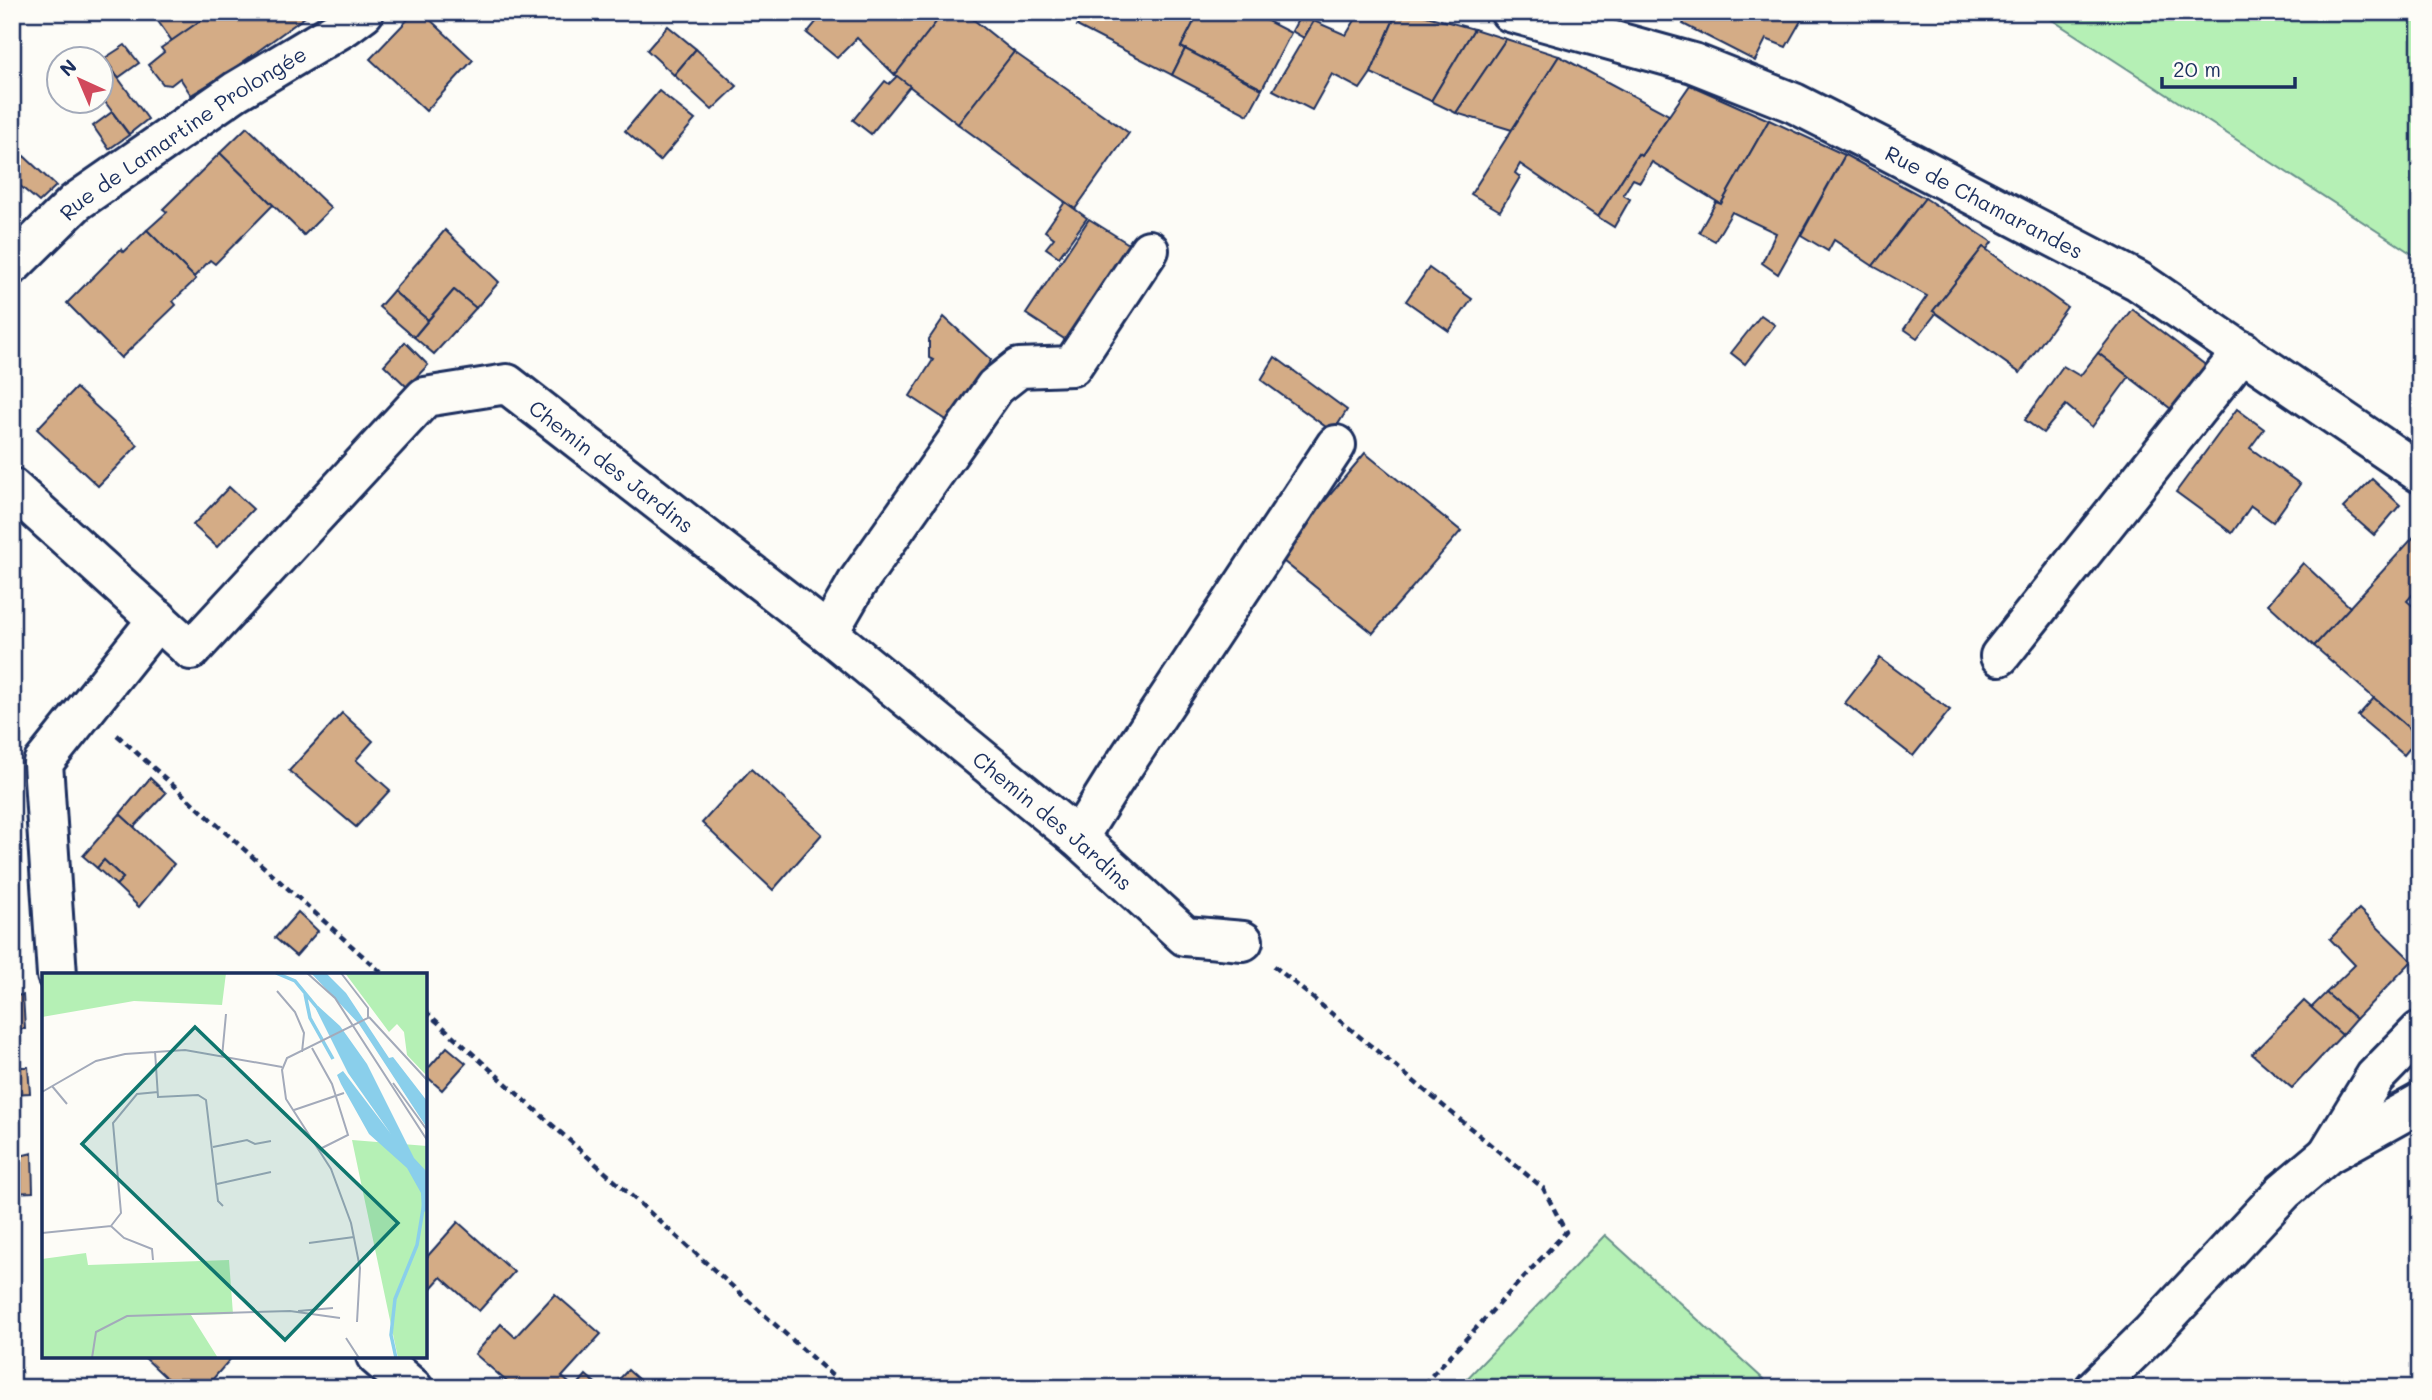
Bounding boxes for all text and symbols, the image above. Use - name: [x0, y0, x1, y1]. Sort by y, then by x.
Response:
- street label: Rue de Lamartine Prolongée: [53, 39, 311, 225]
- north arrow: [46, 46, 116, 116]
- scale bar: [2162, 46, 2296, 90]
- text: N: [54, 53, 82, 81]
- text: 20 m: [2173, 55, 2221, 82]
- street label: Rue de Chamarandes: [1881, 138, 2088, 264]
- street label: Chemin des Jardins: [524, 393, 700, 538]
- street label: Chemin des Jardins: [968, 744, 1139, 895]
- inset map: [42, 973, 427, 1358]

